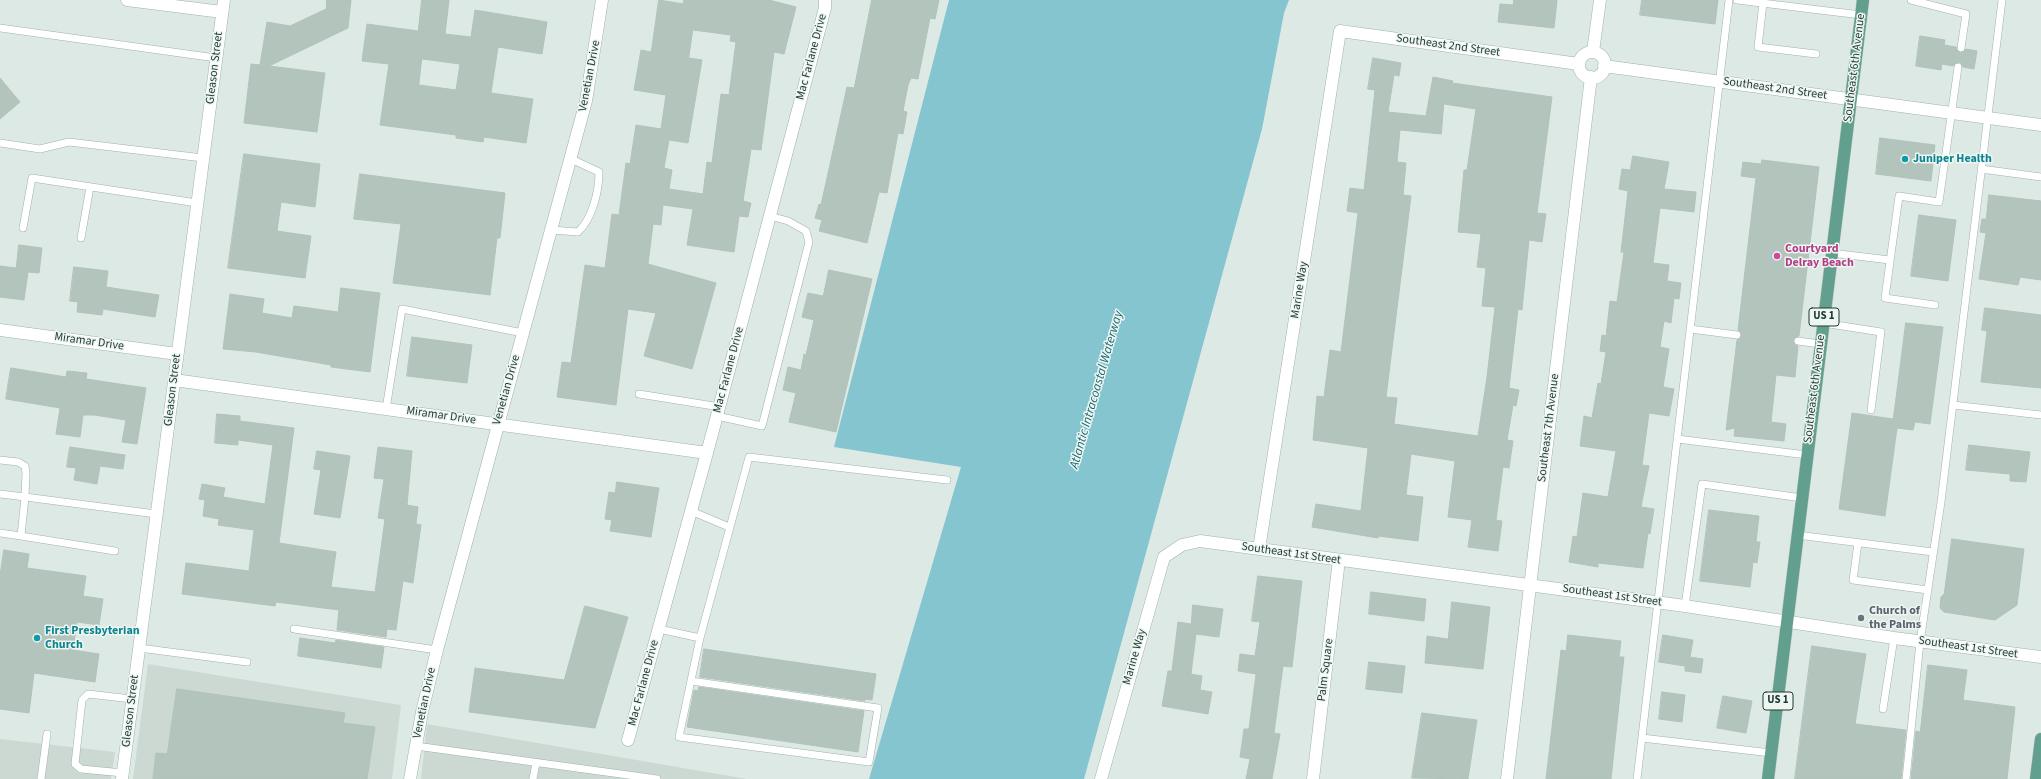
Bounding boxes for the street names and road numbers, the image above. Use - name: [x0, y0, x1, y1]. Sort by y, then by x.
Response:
- street label: Mac Farlane Drive: [794, 12, 830, 102]
- street label: Southeast 6th Avenue: [1841, 13, 1869, 123]
- street label: Gleason Street: [203, 31, 227, 105]
- street label: Southeast 2nd Street: [1395, 32, 1501, 60]
- street label: Venetian Drive: [576, 39, 604, 113]
- street label: Southeast 2nd Street: [1722, 75, 1828, 103]
- street label: Marine Way: [1288, 260, 1312, 320]
- road number: US 1: [1809, 308, 1839, 326]
- street label: Mac Farlane Drive: [711, 325, 747, 415]
- street label: Miramar Drive: [53, 330, 125, 354]
- street label: Southeast 6th Avenue: [1801, 334, 1829, 444]
- street label: Gleason Street: [161, 353, 185, 427]
- street label: Venetian Drive: [490, 353, 524, 427]
- street label: Southeast 7th Avenue: [1535, 373, 1563, 483]
- street label: Miramar Drive: [405, 404, 477, 428]
- street label: Southeast 1st Street: [1240, 540, 1342, 568]
- street label: Southeast 1st Street: [1561, 582, 1663, 610]
- street label: Marine Way: [1120, 627, 1150, 687]
- street label: Southeast 1st Street: [1917, 634, 2019, 662]
- street label: Mac Farlane Drive: [626, 638, 662, 728]
- street label: Palm Square: [1315, 638, 1337, 702]
- street label: Venetian Drive: [410, 666, 440, 740]
- street label: Gleason Street: [119, 674, 143, 748]
- road number: US 1: [1763, 692, 1793, 710]

